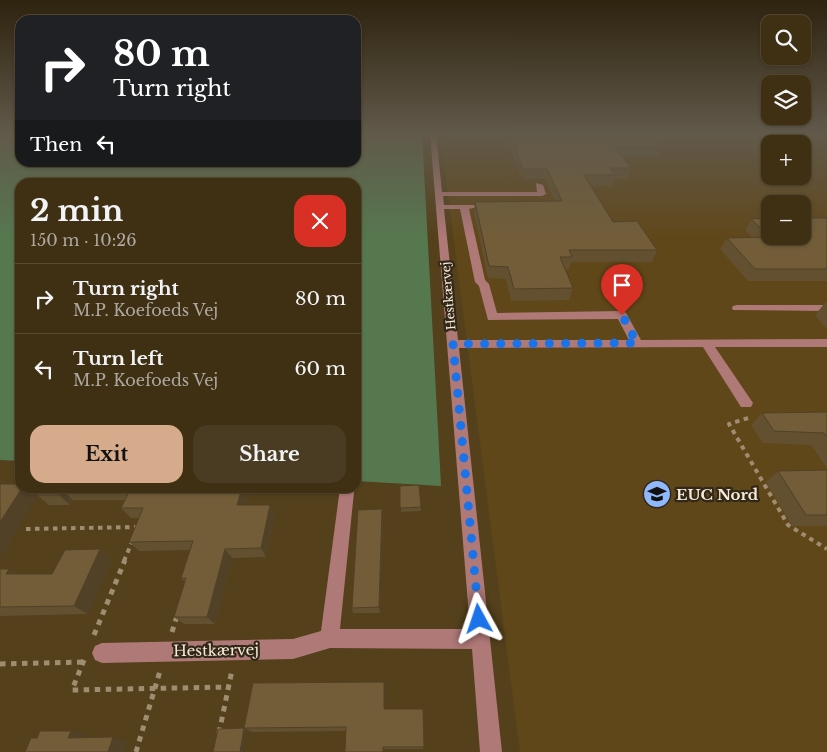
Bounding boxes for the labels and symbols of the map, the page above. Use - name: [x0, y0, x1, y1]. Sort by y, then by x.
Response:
- street label: Hestkærvej: [438, 261, 458, 331]
- pin: [601, 264, 643, 315]
- school or university icon: EUC Nord: [642, 479, 672, 509]
- place label: EUC Nord: [676, 485, 759, 504]
- position arrow: [452, 592, 504, 644]
- street label: Hestkærvej: [173, 640, 259, 660]

